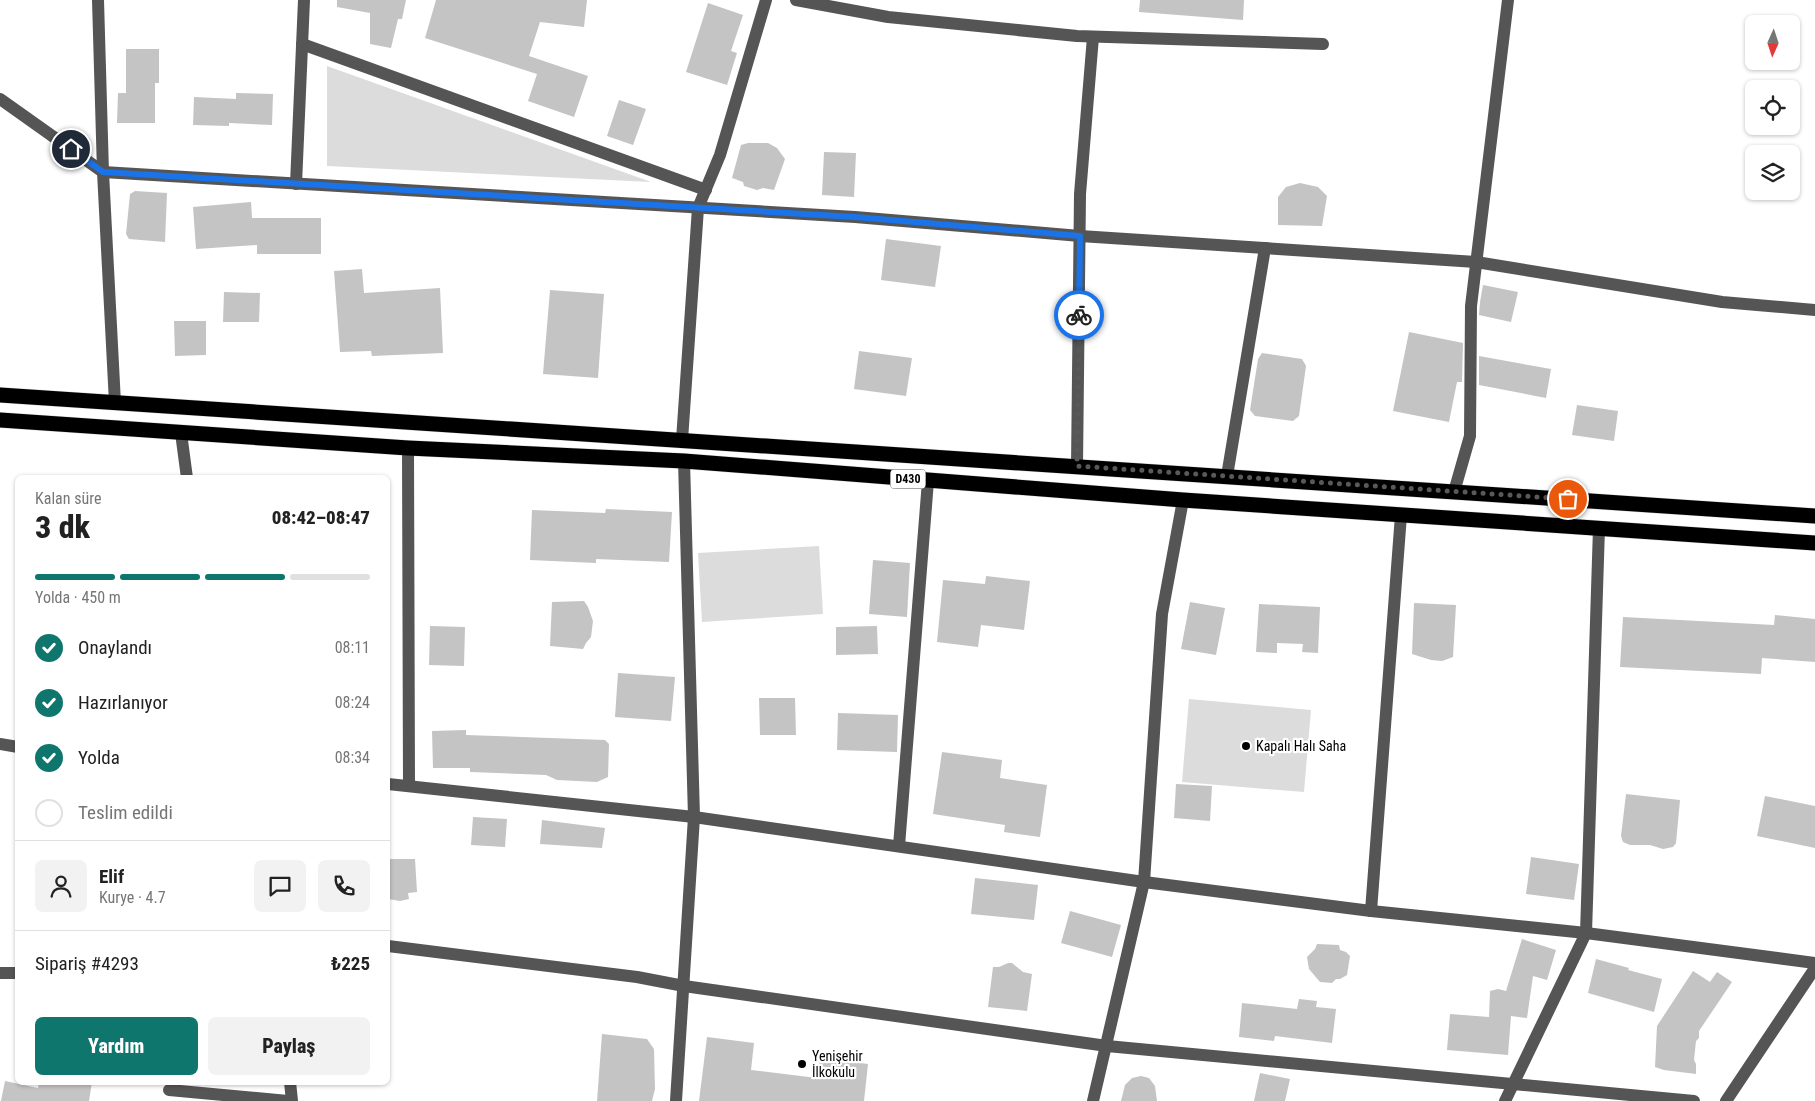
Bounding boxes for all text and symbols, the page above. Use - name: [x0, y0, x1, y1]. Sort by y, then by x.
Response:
- north arrow: [1745, 15, 1800, 70]
- map controls: [1745, 15, 1800, 200]
- button: locate: [1745, 80, 1800, 135]
- pin: [50, 128, 92, 170]
- icon: home: [57, 135, 85, 163]
- button: layers: [1745, 145, 1800, 200]
- courier: [1054, 290, 1104, 340]
- icon: bike: [1065, 301, 1093, 329]
- road number: D430: [890, 469, 926, 488]
- pin: [1547, 478, 1589, 520]
- icon: bag: [1554, 485, 1582, 513]
- text: Kalan süre: [35, 489, 101, 508]
- text: 08:42–08:47: [272, 506, 370, 529]
- text: 3 dk: [35, 508, 90, 546]
- text: Yolda · 450 m: [35, 588, 121, 607]
- icon: check: [35, 634, 63, 662]
- text: Onaylandı: [78, 636, 152, 659]
- text: 08:11: [335, 638, 370, 657]
- icon: check: [35, 689, 63, 717]
- text: Hazırlanıyor: [78, 691, 168, 714]
- text: 08:24: [335, 693, 370, 712]
- place label: Kapalı Halı Saha: [1256, 738, 1346, 754]
- marker: Kapalı Halı Saha: [1240, 740, 1252, 752]
- icon: check: [35, 744, 63, 772]
- text: Yolda: [78, 746, 120, 769]
- text: 08:34: [335, 748, 370, 767]
- text: Teslim edildi: [78, 801, 173, 824]
- button: person: [35, 860, 87, 912]
- button: chat: [254, 860, 306, 912]
- button: phone: [318, 860, 370, 912]
- text: Elif: [99, 865, 124, 888]
- text: Kurye · 4.7: [99, 888, 166, 907]
- text: Sipariş #4293: [35, 952, 139, 975]
- text: ₺225: [331, 952, 370, 975]
- button: Yardım: [35, 1017, 198, 1075]
- button: Paylaş: [208, 1017, 370, 1075]
- place label: Yenişehir İlkokulu: [812, 1048, 863, 1080]
- marker: Yenişehir İlkokulu: [796, 1058, 808, 1070]

